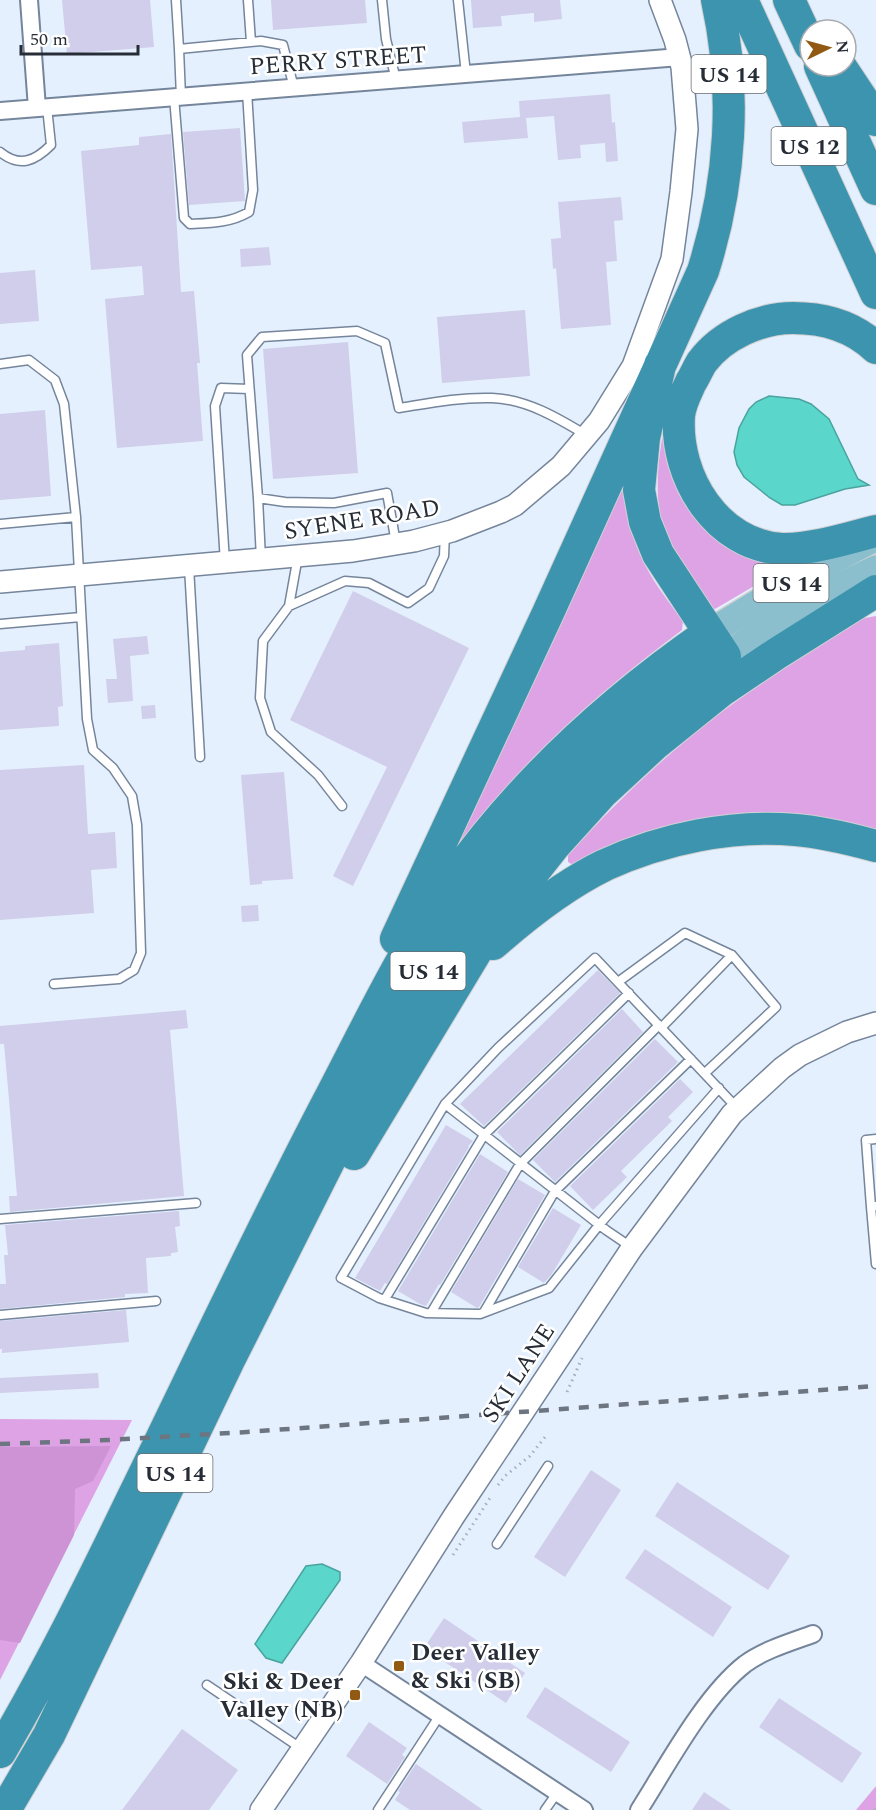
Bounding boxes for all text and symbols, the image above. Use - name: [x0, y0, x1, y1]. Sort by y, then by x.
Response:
- scale bar: [21, 18, 138, 56]
- north arrow: [798, 18, 858, 78]
- text: 50 m: [30, 26, 68, 53]
- street label: PERRY STREET: [248, 37, 428, 85]
- text: N: [829, 39, 854, 54]
- road number: US 14: [692, 55, 766, 93]
- road number: US 12: [772, 127, 846, 165]
- street label: SYENE ROAD: [282, 490, 443, 550]
- road number: US 14: [754, 564, 828, 602]
- road number: US 14: [390, 952, 466, 990]
- street label: SKI LANE: [473, 1317, 565, 1431]
- road number: US 14: [138, 1454, 213, 1492]
- place label: Deer Valley & Ski (SB): [411, 1635, 541, 1699]
- marker: Deer Valley & Ski (SB): [392, 1659, 406, 1673]
- place label: Ski & Deer Valley (NB): [220, 1664, 344, 1728]
- marker: Ski & Deer Valley (NB): [348, 1688, 362, 1702]

